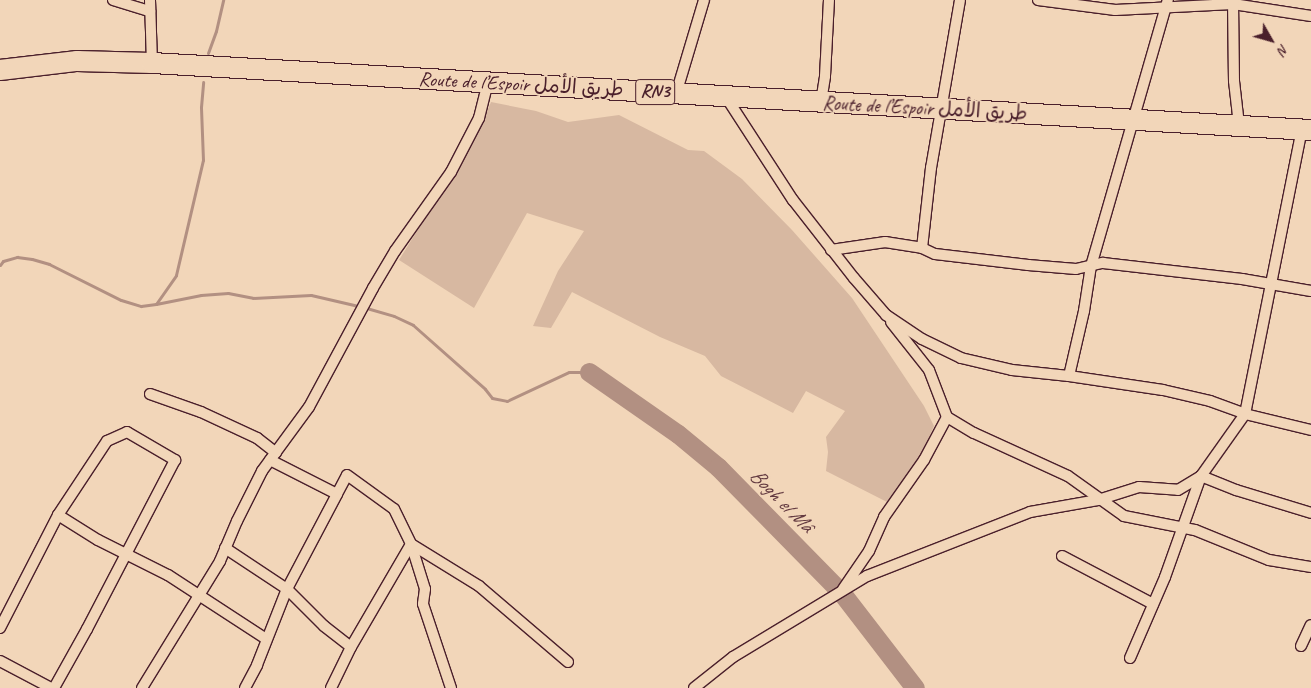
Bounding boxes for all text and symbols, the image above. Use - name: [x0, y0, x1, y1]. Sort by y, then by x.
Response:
- north arrow: [1246, 15, 1296, 65]
- text: N: [1274, 41, 1293, 58]
- street label: Route de l’Espoir طريق الأمل: [418, 67, 624, 101]
- road number: RN3: [635, 75, 675, 108]
- street label: Route de l’Espoir طريق الأمل: [822, 91, 1028, 125]
- water label: Bogh el Mâ: [745, 463, 819, 537]

